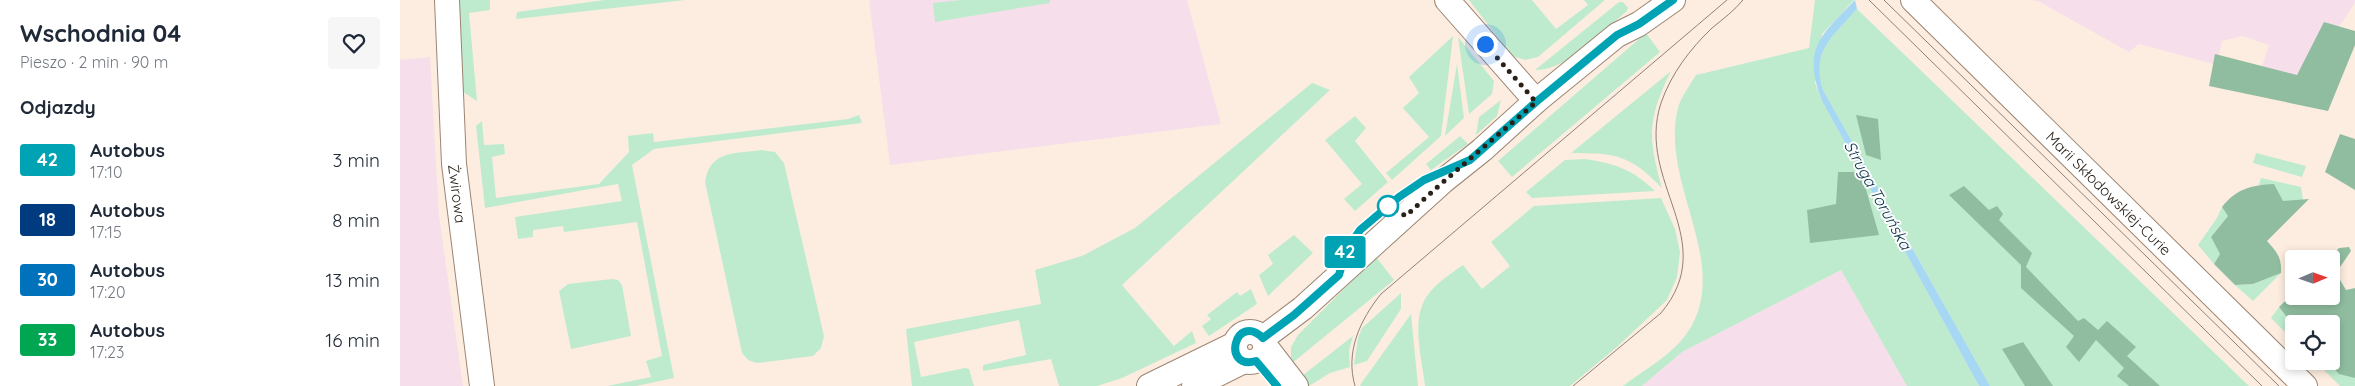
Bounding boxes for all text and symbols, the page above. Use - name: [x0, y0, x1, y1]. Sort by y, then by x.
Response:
- button: heart: [328, 17, 380, 69]
- text: Wschodnia 04: [20, 18, 181, 48]
- your location: [1473, 32, 1498, 57]
- text: Pieszo · 2 min · 90 m: [20, 52, 168, 72]
- text: Odjazdy: [20, 95, 96, 119]
- street label: Marii Skłodowskiej-Curie: [2042, 127, 2176, 259]
- water label: Struga Toruńska: [1840, 137, 1917, 254]
- text: Autobus: [90, 138, 165, 162]
- text: 42: [37, 148, 58, 171]
- text: 3 min: [332, 148, 380, 172]
- text: 17:10: [90, 162, 123, 182]
- street label: Żwirowa: [445, 163, 471, 224]
- unlabelled marker: [1377, 195, 1399, 217]
- text: Autobus: [90, 198, 165, 222]
- text: 18: [39, 208, 56, 231]
- text: 8 min: [332, 208, 380, 232]
- text: 17:15: [90, 222, 122, 242]
- line badge: 42: [1322, 236, 1368, 268]
- text: 42: [1335, 240, 1355, 263]
- north arrow: [2285, 250, 2340, 305]
- map controls: [2285, 250, 2340, 370]
- text: Autobus: [90, 258, 165, 282]
- text: 30: [37, 268, 58, 291]
- text: 13 min: [325, 268, 380, 292]
- text: 17:20: [90, 282, 126, 302]
- button: locate: [2285, 315, 2340, 370]
- text: Autobus: [90, 318, 165, 342]
- text: 33: [38, 328, 57, 351]
- text: 16 min: [325, 328, 380, 352]
- text: 17:23: [90, 342, 124, 362]

